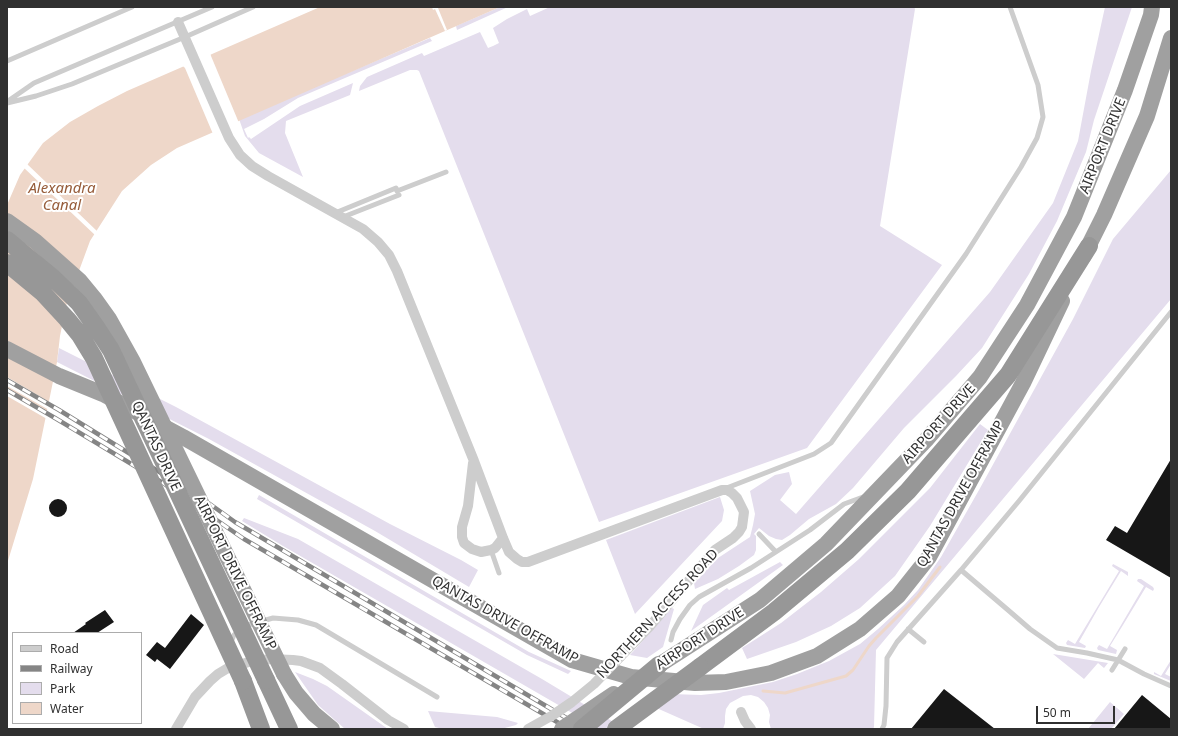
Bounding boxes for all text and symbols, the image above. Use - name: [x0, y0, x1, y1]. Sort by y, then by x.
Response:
- street label: AIRPORT DRIVE: [1076, 96, 1130, 196]
- water label: Alexandra Canal: [28, 180, 96, 215]
- street label: AIRPORT DRIVE: [899, 381, 979, 467]
- street label: QANTAS DRIVE: [128, 398, 184, 494]
- street label: QANTAS DRIVE OFFRAMP: [914, 418, 1008, 570]
- street label: AIRPORT DRIVE OFFRAMP: [190, 493, 280, 653]
- street label: NORTHERN ACCESS ROAD: [594, 546, 722, 682]
- street label: QANTAS DRIVE OFFRAMP: [429, 573, 581, 667]
- street label: AIRPORT DRIVE: [653, 604, 747, 674]
- legend: [12, 632, 142, 724]
- text: Road: [50, 640, 79, 657]
- text: Railway: [50, 660, 93, 677]
- text: Park: [50, 680, 75, 697]
- scale bar: [1038, 698, 1117, 724]
- text: Water: [50, 700, 84, 717]
- text: 50 m: [1043, 704, 1071, 721]

